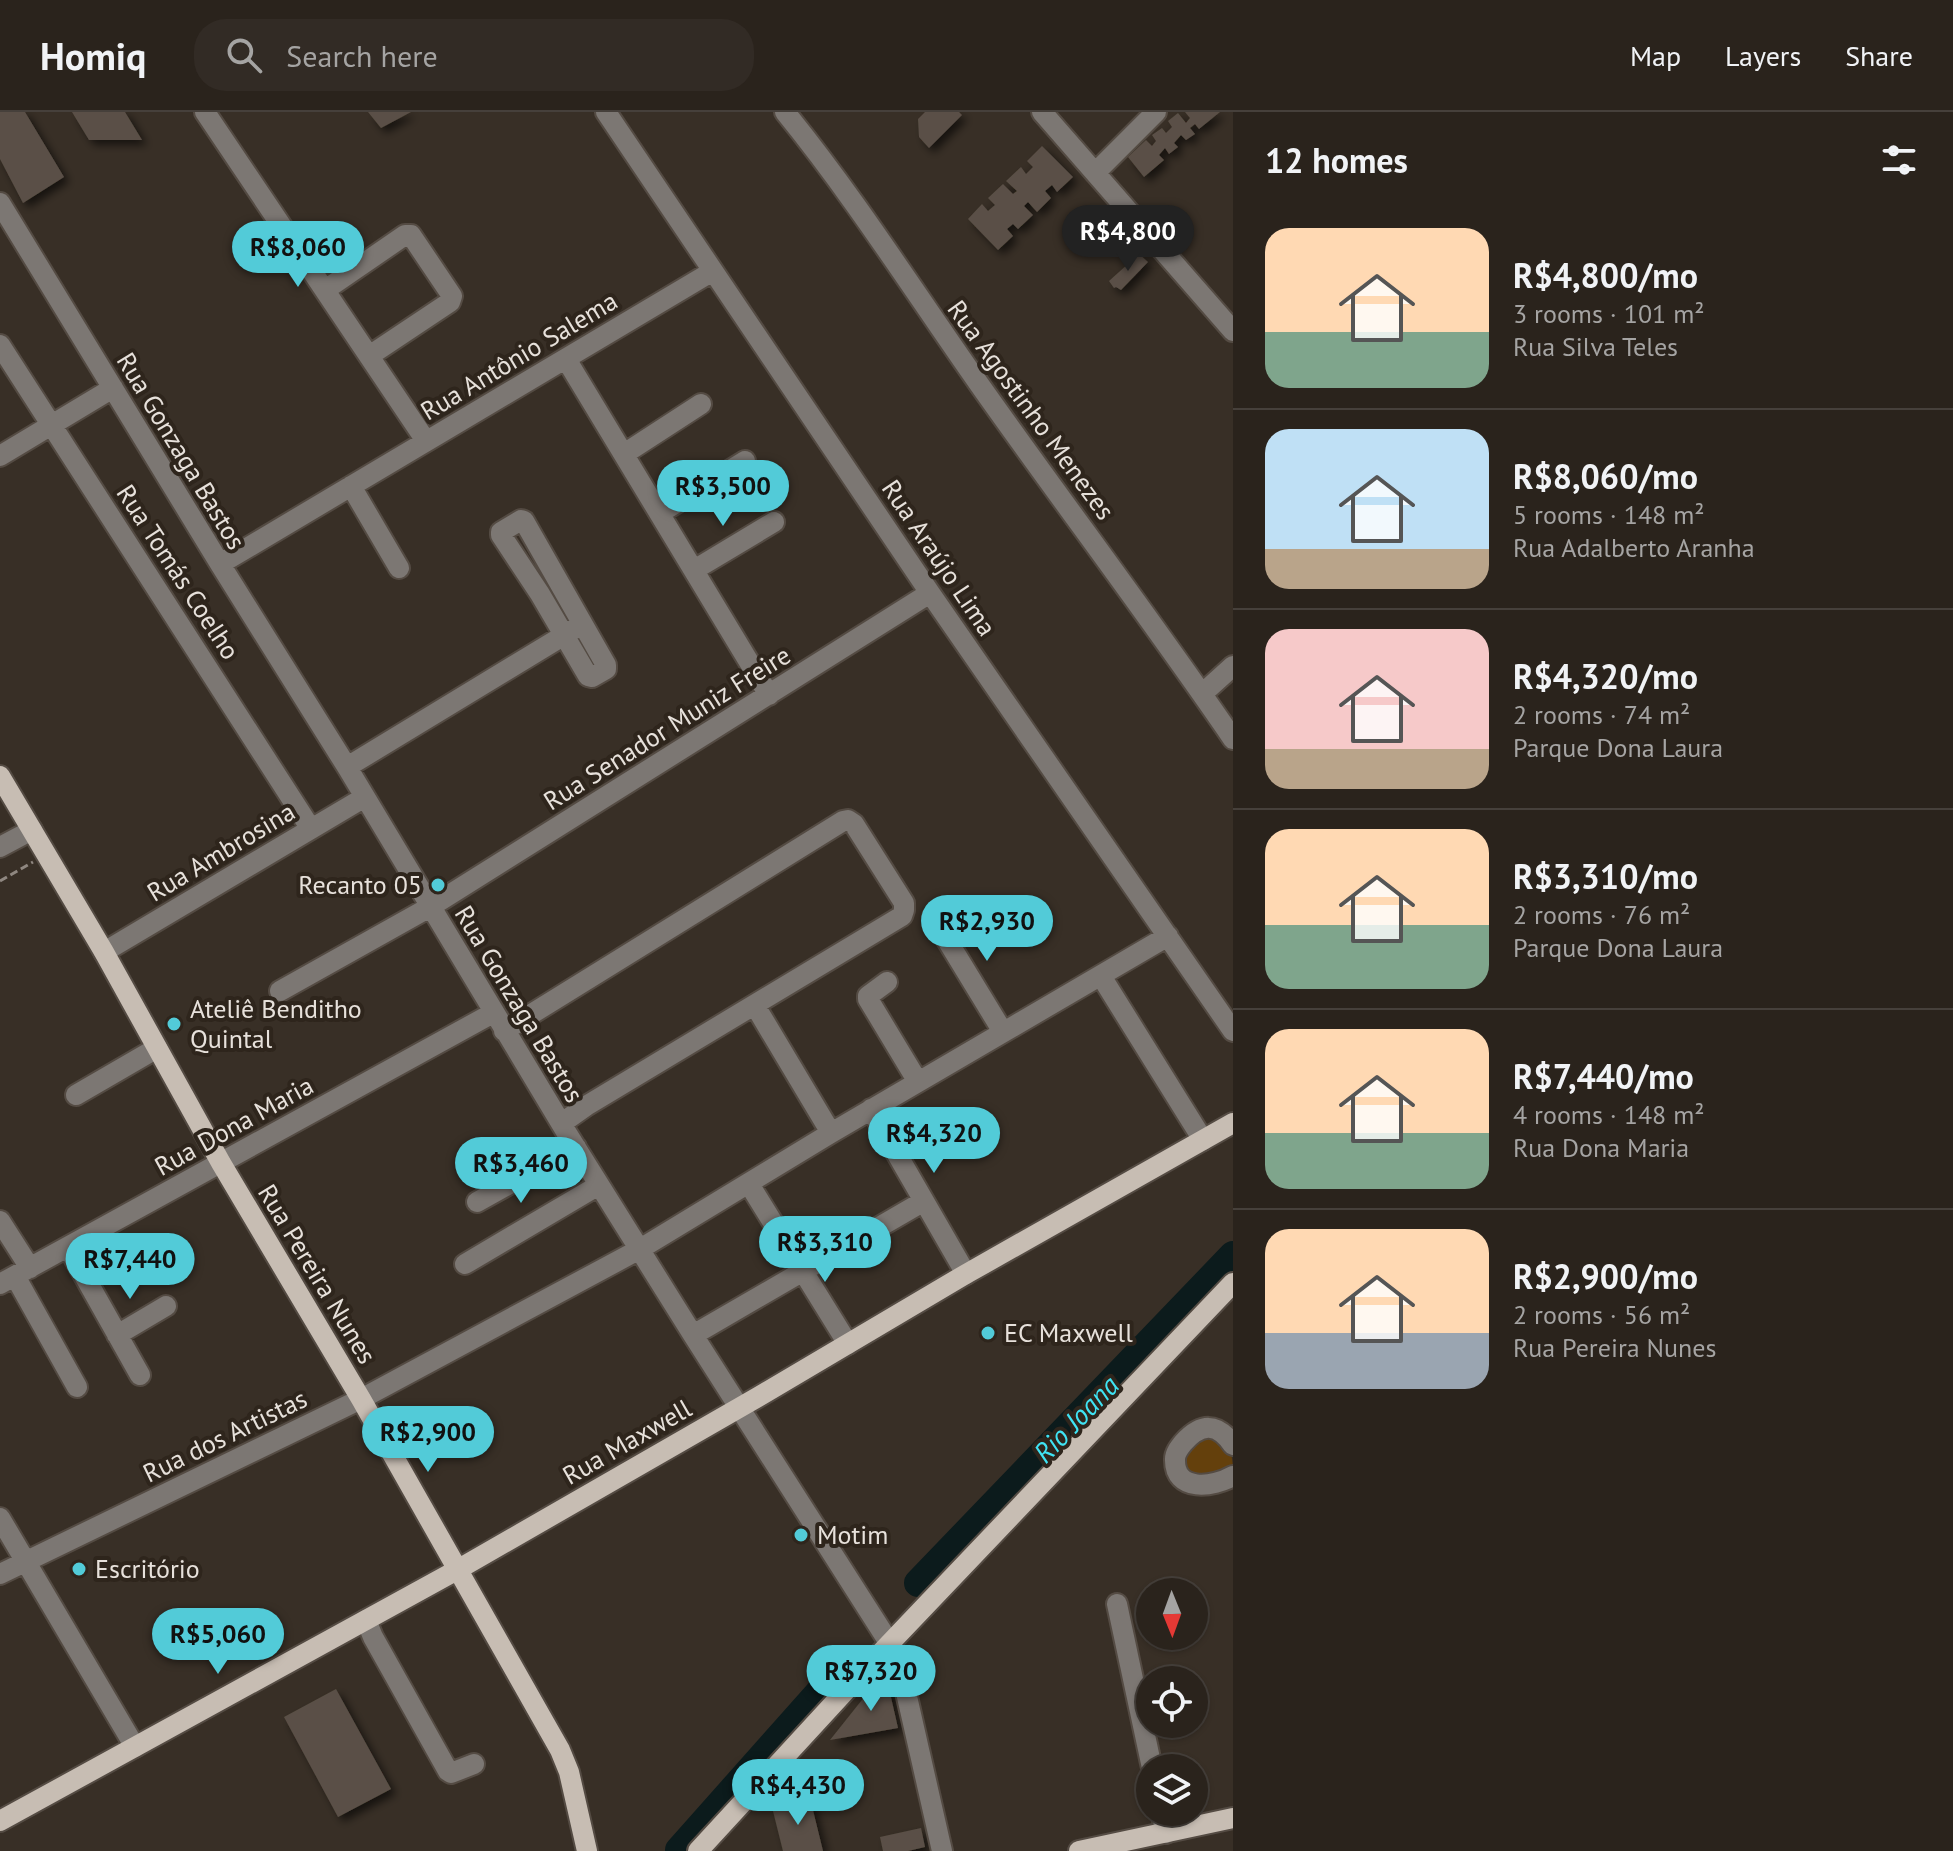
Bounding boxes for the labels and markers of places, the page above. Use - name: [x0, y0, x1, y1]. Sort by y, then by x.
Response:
- pin: R$4,800: [1054, 205, 1202, 273]
- pin: R$8,060: [224, 221, 372, 289]
- pin: R$3,500: [649, 460, 797, 528]
- place label: Recanto 05: [298, 868, 422, 901]
- marker: Recanto 05: [429, 876, 447, 894]
- pin: R$2,930: [913, 895, 1061, 963]
- place label: Ateliê Benditho Quintal: [190, 992, 362, 1055]
- marker: Ateliê Benditho Quintal: [165, 1015, 183, 1033]
- pin: R$4,320: [860, 1107, 1008, 1175]
- pin: R$3,460: [447, 1137, 595, 1205]
- pin: R$3,310: [751, 1216, 899, 1284]
- pin: R$7,440: [56, 1233, 204, 1301]
- place label: EC Maxwell: [1004, 1316, 1133, 1349]
- marker: EC Maxwell: [979, 1324, 997, 1342]
- pin: R$2,900: [354, 1406, 502, 1474]
- place label: Motim: [817, 1518, 888, 1551]
- marker: Motim: [792, 1526, 810, 1544]
- place label: Escritório: [95, 1552, 200, 1585]
- marker: Escritório: [70, 1560, 88, 1578]
- pin: R$5,060: [144, 1608, 292, 1676]
- pin: R$7,320: [797, 1645, 945, 1713]
- pin: R$4,430: [724, 1759, 872, 1827]

